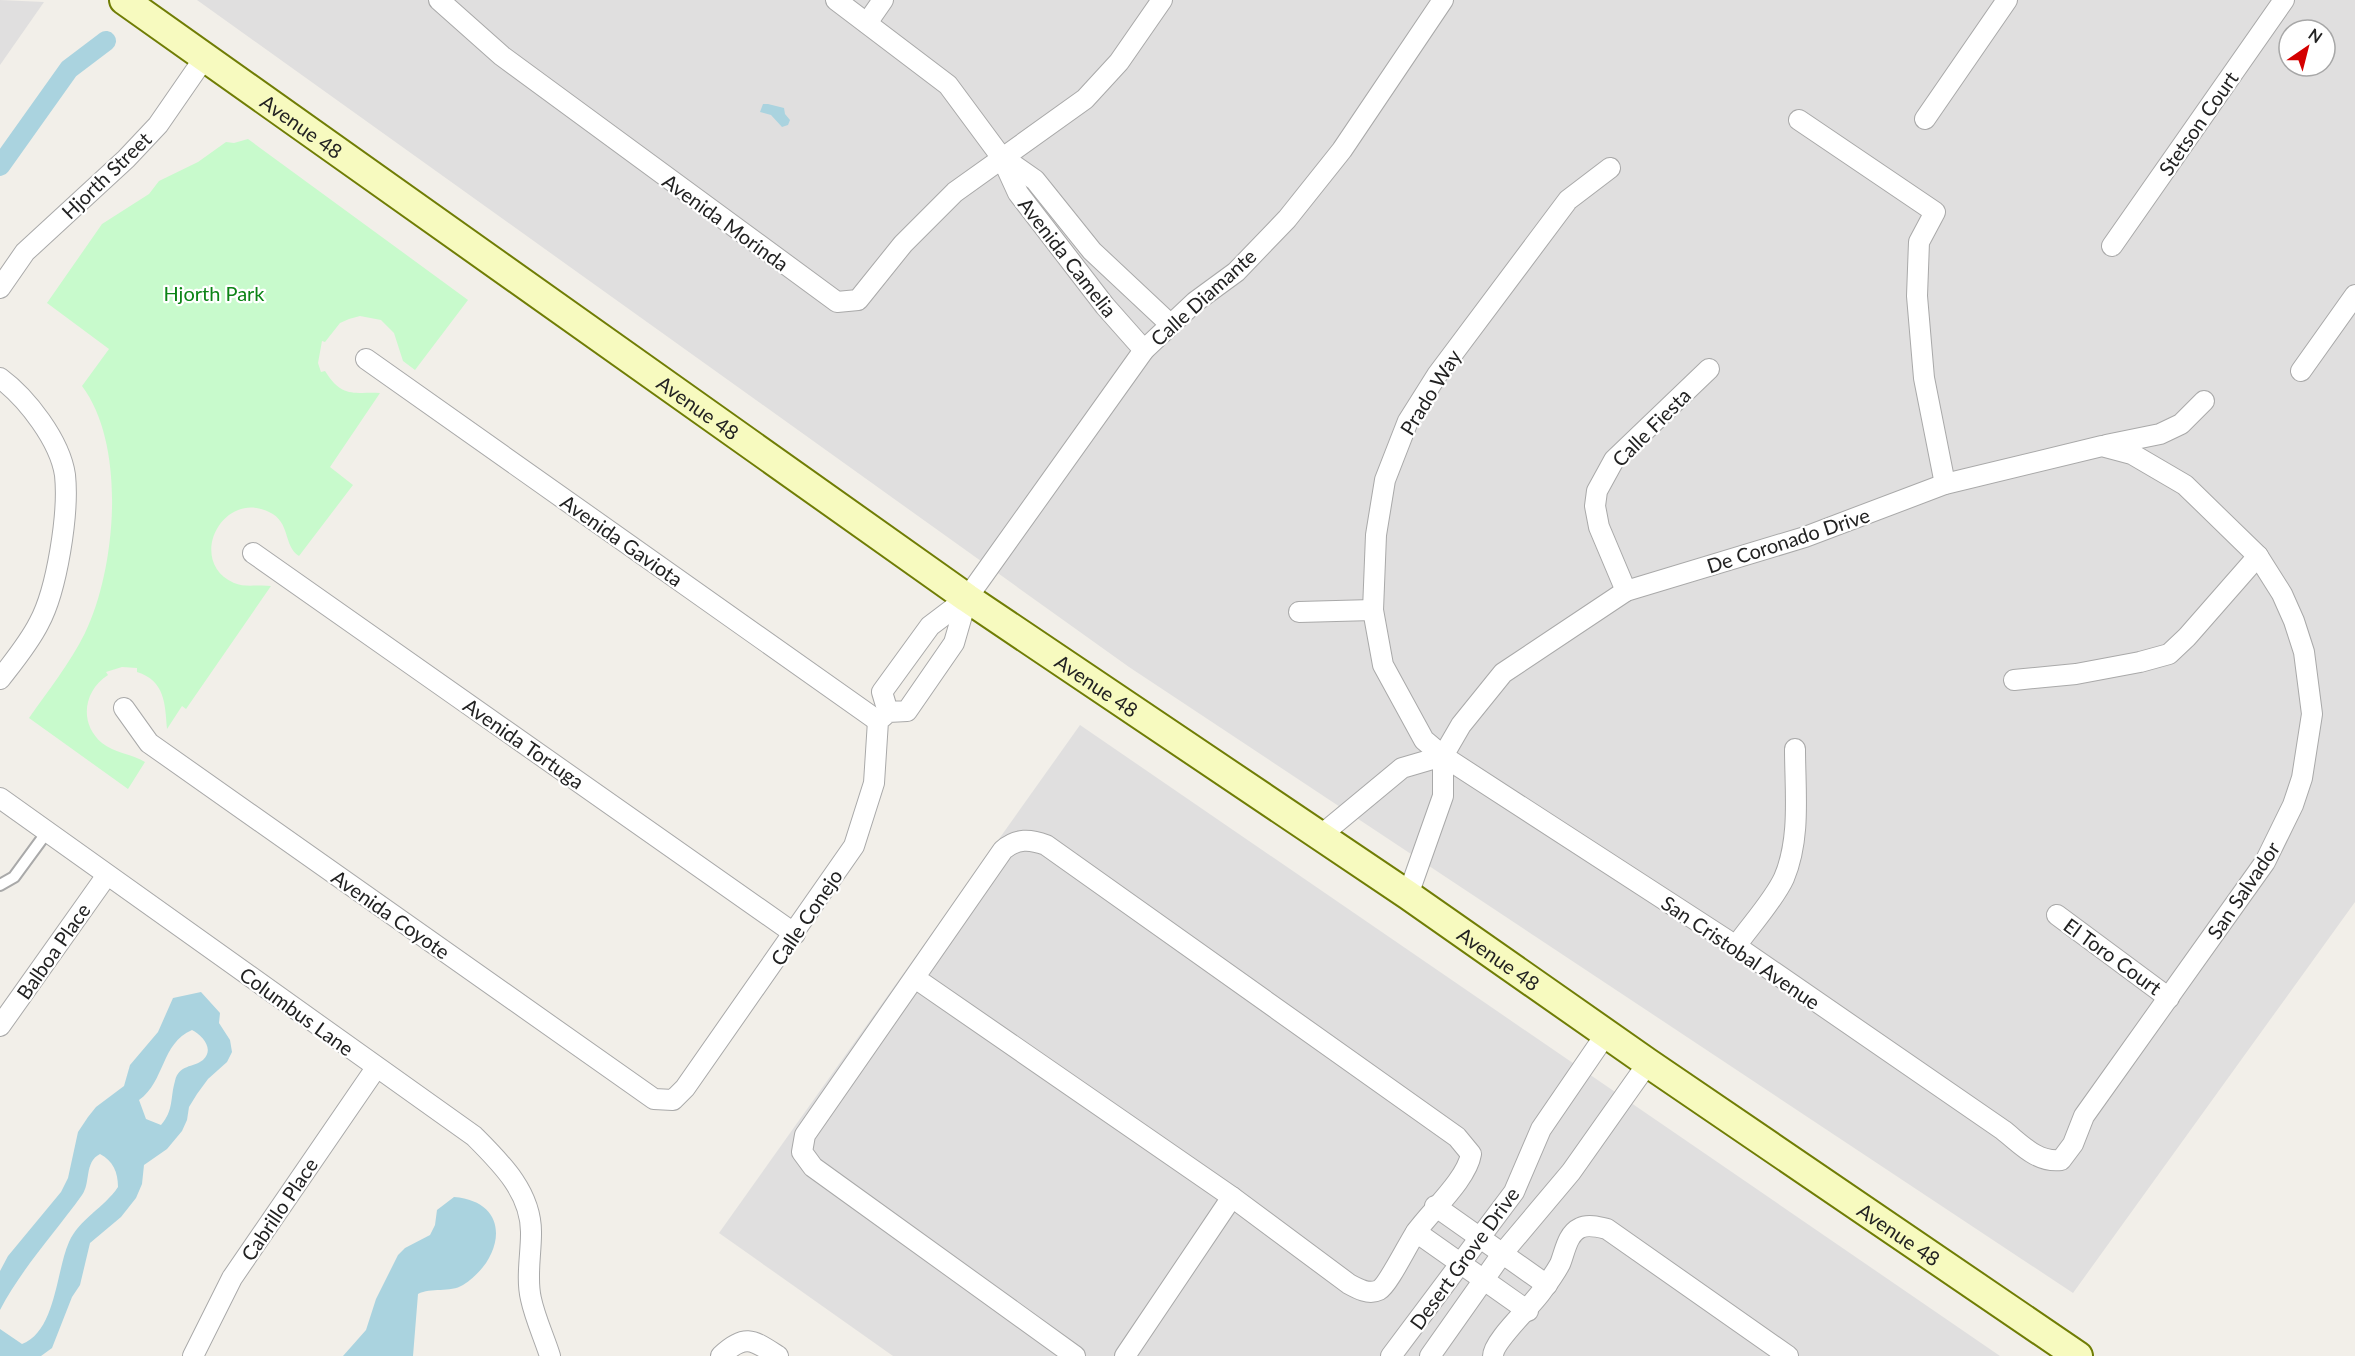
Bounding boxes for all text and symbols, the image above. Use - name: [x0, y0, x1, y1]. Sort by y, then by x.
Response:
- north arrow: [2277, 18, 2337, 78]
- text: N: [2305, 24, 2326, 47]
- street label: Stetson Court: [2153, 66, 2243, 180]
- street label: Avenue 48: [256, 89, 347, 163]
- street label: Hjorth Street: [56, 127, 156, 223]
- street label: Avenida Morinda: [658, 168, 794, 276]
- street label: Avenida Camelia: [1014, 192, 1122, 322]
- street label: Calle Diamante: [1145, 243, 1261, 351]
- park label: Hjorth Park: [163, 281, 265, 305]
- street label: Prado Way: [1394, 344, 1466, 439]
- street label: Avenue 48: [653, 370, 744, 444]
- street label: Calle Fiesta: [1607, 383, 1695, 471]
- street label: Avenida Gaviota: [556, 489, 688, 591]
- street label: De Coronado Drive: [1703, 502, 1873, 578]
- street label: Avenue 48: [1051, 649, 1143, 722]
- street label: Avenida Tortuga: [459, 693, 589, 793]
- street label: San Salvador: [2202, 836, 2285, 943]
- street label: Avenida Coyote: [327, 864, 455, 964]
- street label: Calle Conejo: [765, 864, 847, 970]
- street label: San Cristobal Avenue: [1657, 890, 1825, 1014]
- street label: Balboa Place: [11, 898, 95, 1004]
- street label: El Toro Court: [2059, 913, 2167, 999]
- street label: Avenue 48: [1453, 922, 1544, 995]
- street label: Columbus Lane: [235, 962, 359, 1060]
- street label: Cabrillo Place: [236, 1153, 322, 1265]
- street label: Desert Grove Drive: [1404, 1182, 1524, 1334]
- street label: Avenue 48: [1853, 1198, 1945, 1271]

